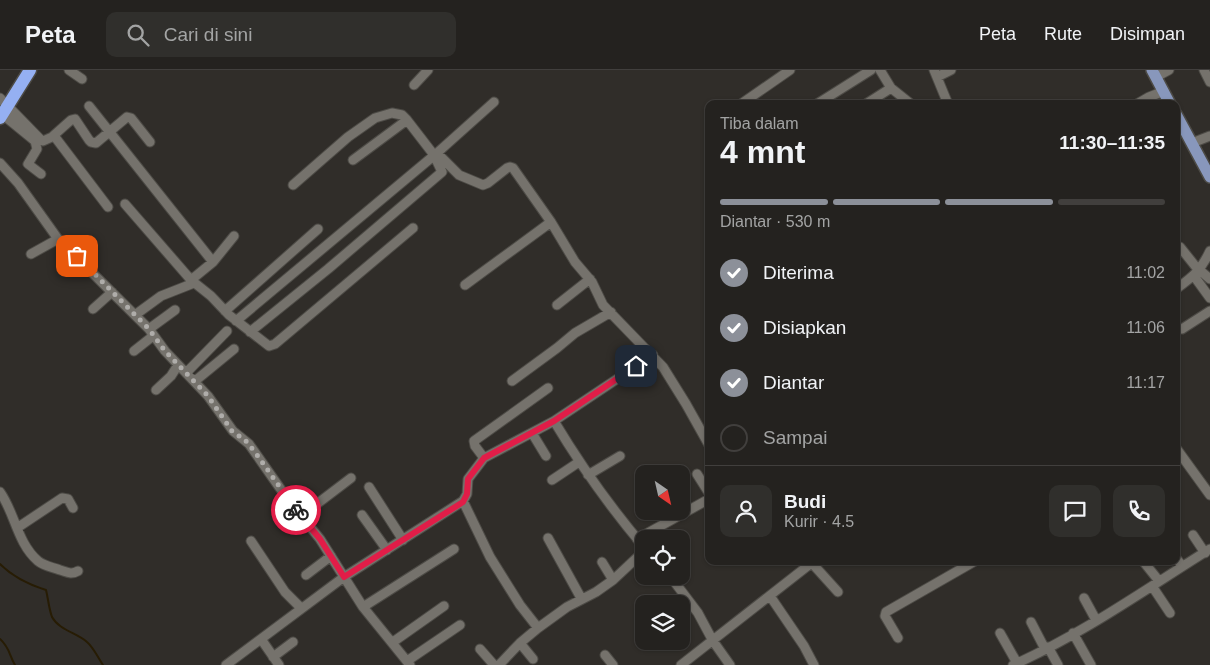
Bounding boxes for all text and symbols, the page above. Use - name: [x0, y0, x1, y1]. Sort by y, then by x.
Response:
- search box: [106, 12, 456, 57]
- text: Peta: [25, 21, 76, 48]
- icon: search: [124, 21, 152, 49]
- text: Cari di sini: [164, 24, 252, 45]
- text: Peta: [979, 24, 1016, 44]
- text: Rute: [1044, 24, 1082, 44]
- text: Disimpan: [1110, 24, 1185, 44]
- text: Tiba dalam: [720, 115, 799, 132]
- text: 11:30–11:35: [1059, 132, 1165, 153]
- text: 4 mnt: [720, 134, 805, 170]
- text: Diantar · 530 m: [720, 213, 830, 230]
- pin: [56, 235, 98, 277]
- icon: bag: [63, 242, 91, 270]
- icon: check: [720, 259, 748, 287]
- text: Diterima: [763, 262, 834, 283]
- text: 11:02: [1126, 264, 1165, 281]
- icon: check: [720, 314, 748, 342]
- text: Disiapkan: [763, 317, 846, 338]
- text: 11:06: [1126, 319, 1165, 336]
- pin: [615, 345, 657, 387]
- icon: home: [622, 352, 650, 380]
- icon: check: [720, 369, 748, 397]
- text: Diantar: [763, 372, 824, 393]
- text: 11:17: [1126, 374, 1165, 391]
- text: Sampai: [763, 427, 827, 448]
- north arrow: [635, 465, 690, 520]
- map controls: [635, 465, 690, 650]
- courier: [271, 485, 321, 535]
- button: person: [720, 485, 772, 537]
- button: chat: [1049, 485, 1101, 537]
- button: phone: [1113, 485, 1165, 537]
- text: Budi: [784, 491, 826, 512]
- icon: bike: [282, 496, 310, 524]
- text: Kurir · 4.5: [784, 513, 854, 530]
- button: locate: [635, 530, 690, 585]
- button: layers: [635, 595, 690, 650]

